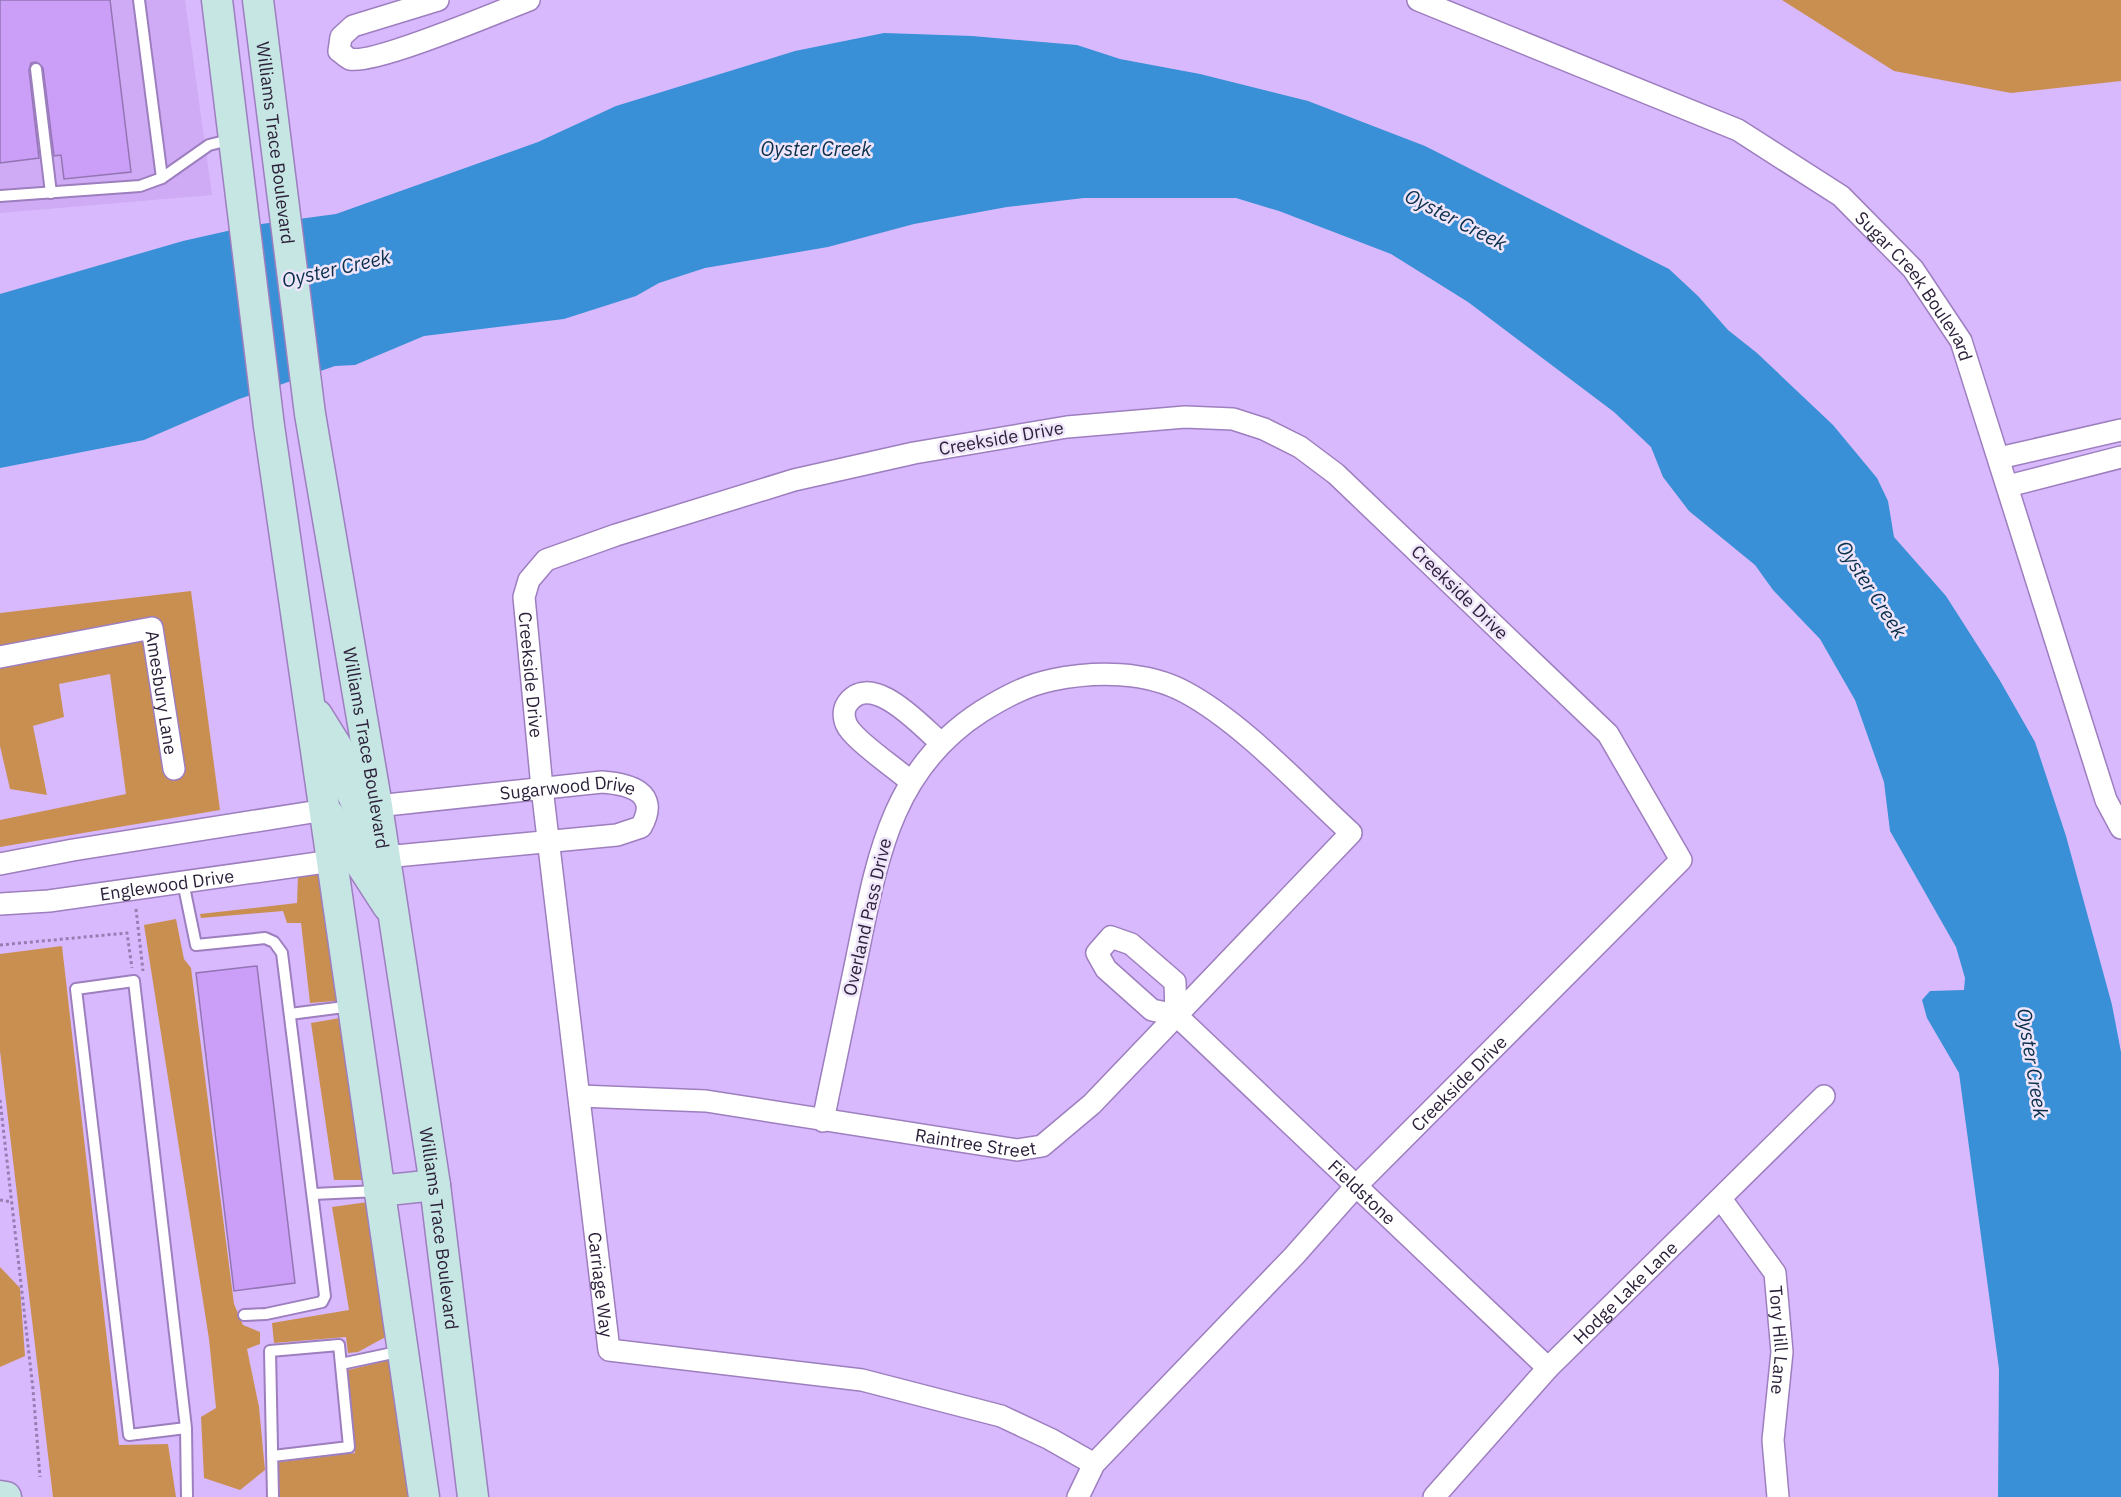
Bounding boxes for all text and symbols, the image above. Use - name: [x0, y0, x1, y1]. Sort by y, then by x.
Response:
- street label: Williams Trace Boulevard: [252, 40, 300, 245]
- water label: Oyster Creek: [761, 135, 872, 162]
- water label: Oyster Creek: [1400, 182, 1512, 256]
- street label: Sugar Creek Boulevard: [1851, 206, 1978, 364]
- water label: Oyster Creek: [279, 242, 394, 294]
- street label: Creekside Drive: [937, 416, 1065, 460]
- water label: Oyster Creek: [1830, 535, 1914, 643]
- street label: Creekside Drive: [1407, 540, 1514, 644]
- street label: Creekside Drive: [514, 611, 549, 739]
- street label: Amesbury Lane: [141, 629, 183, 756]
- street label: Williams Trace Boulevard: [339, 645, 395, 850]
- street label: Sugarwood Drive: [499, 770, 640, 804]
- street label: Overland Pass Drive: [838, 836, 896, 998]
- street label: Englewood Drive: [98, 863, 235, 905]
- water label: Oyster Creek: [2011, 1006, 2055, 1120]
- street label: Creekside Drive: [1406, 1030, 1511, 1136]
- street label: Raintree Street: [914, 1123, 1038, 1162]
- street label: Williams Trace Boulevard: [415, 1126, 464, 1331]
- street label: Fieldstone: [1324, 1154, 1401, 1229]
- street label: Carriage Way: [584, 1231, 619, 1339]
- street label: Hodge Lake Lane: [1568, 1236, 1682, 1349]
- street label: Tory Hill Lane: [1765, 1285, 1793, 1396]

